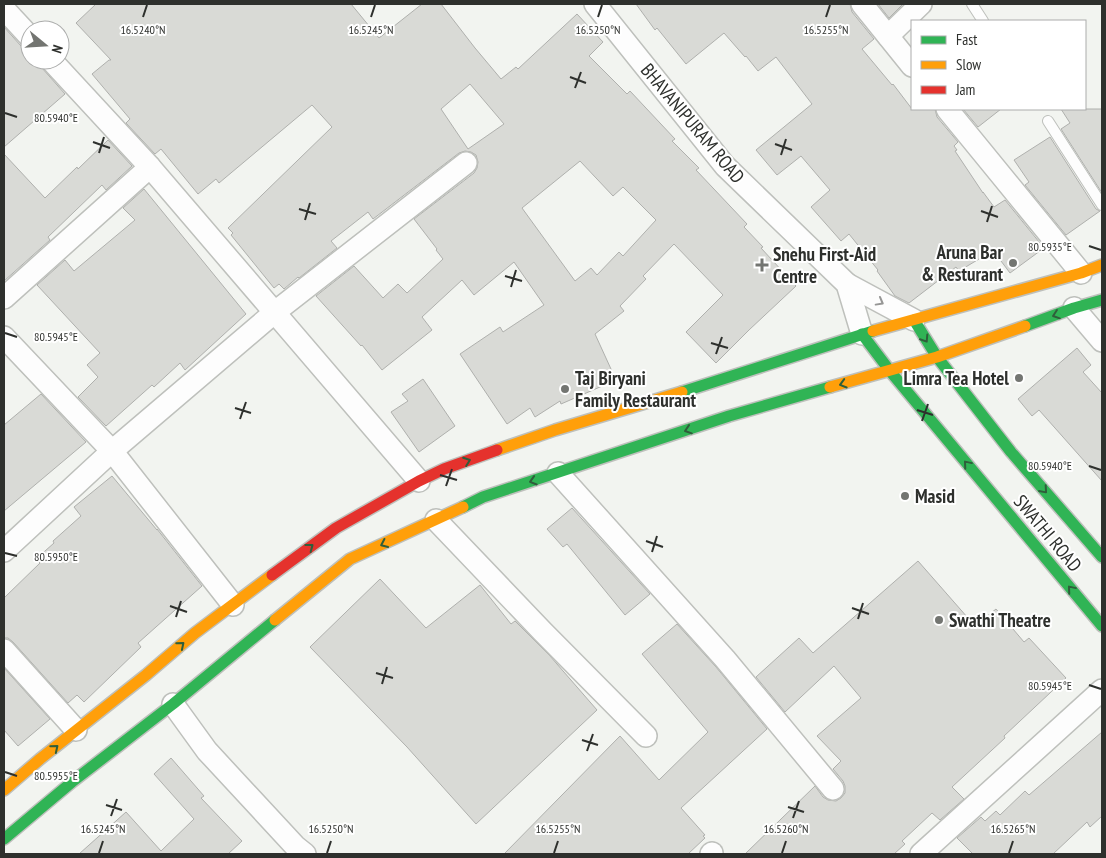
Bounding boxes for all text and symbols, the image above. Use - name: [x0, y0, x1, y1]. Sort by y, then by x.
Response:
- north arrow: [20, 20, 70, 70]
- legend: [911, 20, 1086, 110]
- text: 16.5240°N: [120, 22, 166, 37]
- text: 16.5245°N: [348, 22, 394, 37]
- text: 16.5250°N: [575, 22, 621, 37]
- text: 16.5255°N: [803, 22, 849, 37]
- text: Fast: [956, 30, 977, 49]
- text: N: [48, 43, 67, 55]
- text: Slow: [956, 55, 981, 74]
- street label: BHAVANIPURAM ROAD: [636, 58, 750, 188]
- text: Jam: [955, 80, 975, 99]
- text: 80.5940°E: [34, 110, 78, 125]
- text: 80.5935°E: [1028, 239, 1072, 254]
- place label: Aruna Bar & Resturant: [921, 240, 1003, 286]
- place label: Snehu First-Aid Centre: [773, 242, 876, 288]
- marker: Aruna Bar & Resturant: [1007, 257, 1019, 269]
- marker: Snehu First-Aid Centre: [755, 258, 769, 272]
- one-way arrow: [875, 296, 884, 306]
- one-way arrow: [1052, 309, 1061, 319]
- text: 80.5945°E: [34, 329, 78, 344]
- one-way arrow: [919, 333, 929, 342]
- place label: Taj Biryani Family Restaurant: [575, 366, 697, 412]
- place label: Limra Tea Hotel: [904, 366, 1009, 390]
- marker: Limra Tea Hotel: [1013, 372, 1025, 384]
- one-way arrow: [839, 378, 848, 389]
- marker: Taj Biryani Family Restaurant: [559, 383, 571, 395]
- one-way arrow: [684, 424, 692, 434]
- one-way arrow: [463, 457, 471, 467]
- text: 80.5940°E: [1028, 458, 1072, 473]
- one-way arrow: [964, 460, 973, 469]
- one-way arrow: [530, 475, 538, 485]
- place label: Masid: [915, 484, 955, 508]
- one-way arrow: [1039, 485, 1048, 494]
- marker: Masid: [899, 490, 911, 502]
- street label: SWATHI ROAD: [1009, 490, 1087, 576]
- one-way arrow: [380, 537, 389, 548]
- one-way arrow: [304, 544, 314, 553]
- text: 80.5950°E: [34, 549, 78, 564]
- one-way arrow: [1068, 585, 1077, 594]
- place label: Swathi Theatre: [949, 608, 1051, 632]
- marker: Swathi Theatre: [933, 614, 945, 626]
- one-way arrow: [175, 642, 184, 651]
- text: 80.5945°E: [1028, 678, 1072, 693]
- one-way arrow: [49, 744, 58, 753]
- text: 80.5955°E: [34, 768, 78, 783]
- text: 16.5245°N: [80, 821, 126, 836]
- text: 16.5250°N: [308, 821, 354, 836]
- text: 16.5255°N: [535, 821, 581, 836]
- text: 16.5260°N: [763, 821, 809, 836]
- text: 16.5265°N: [990, 821, 1036, 836]

